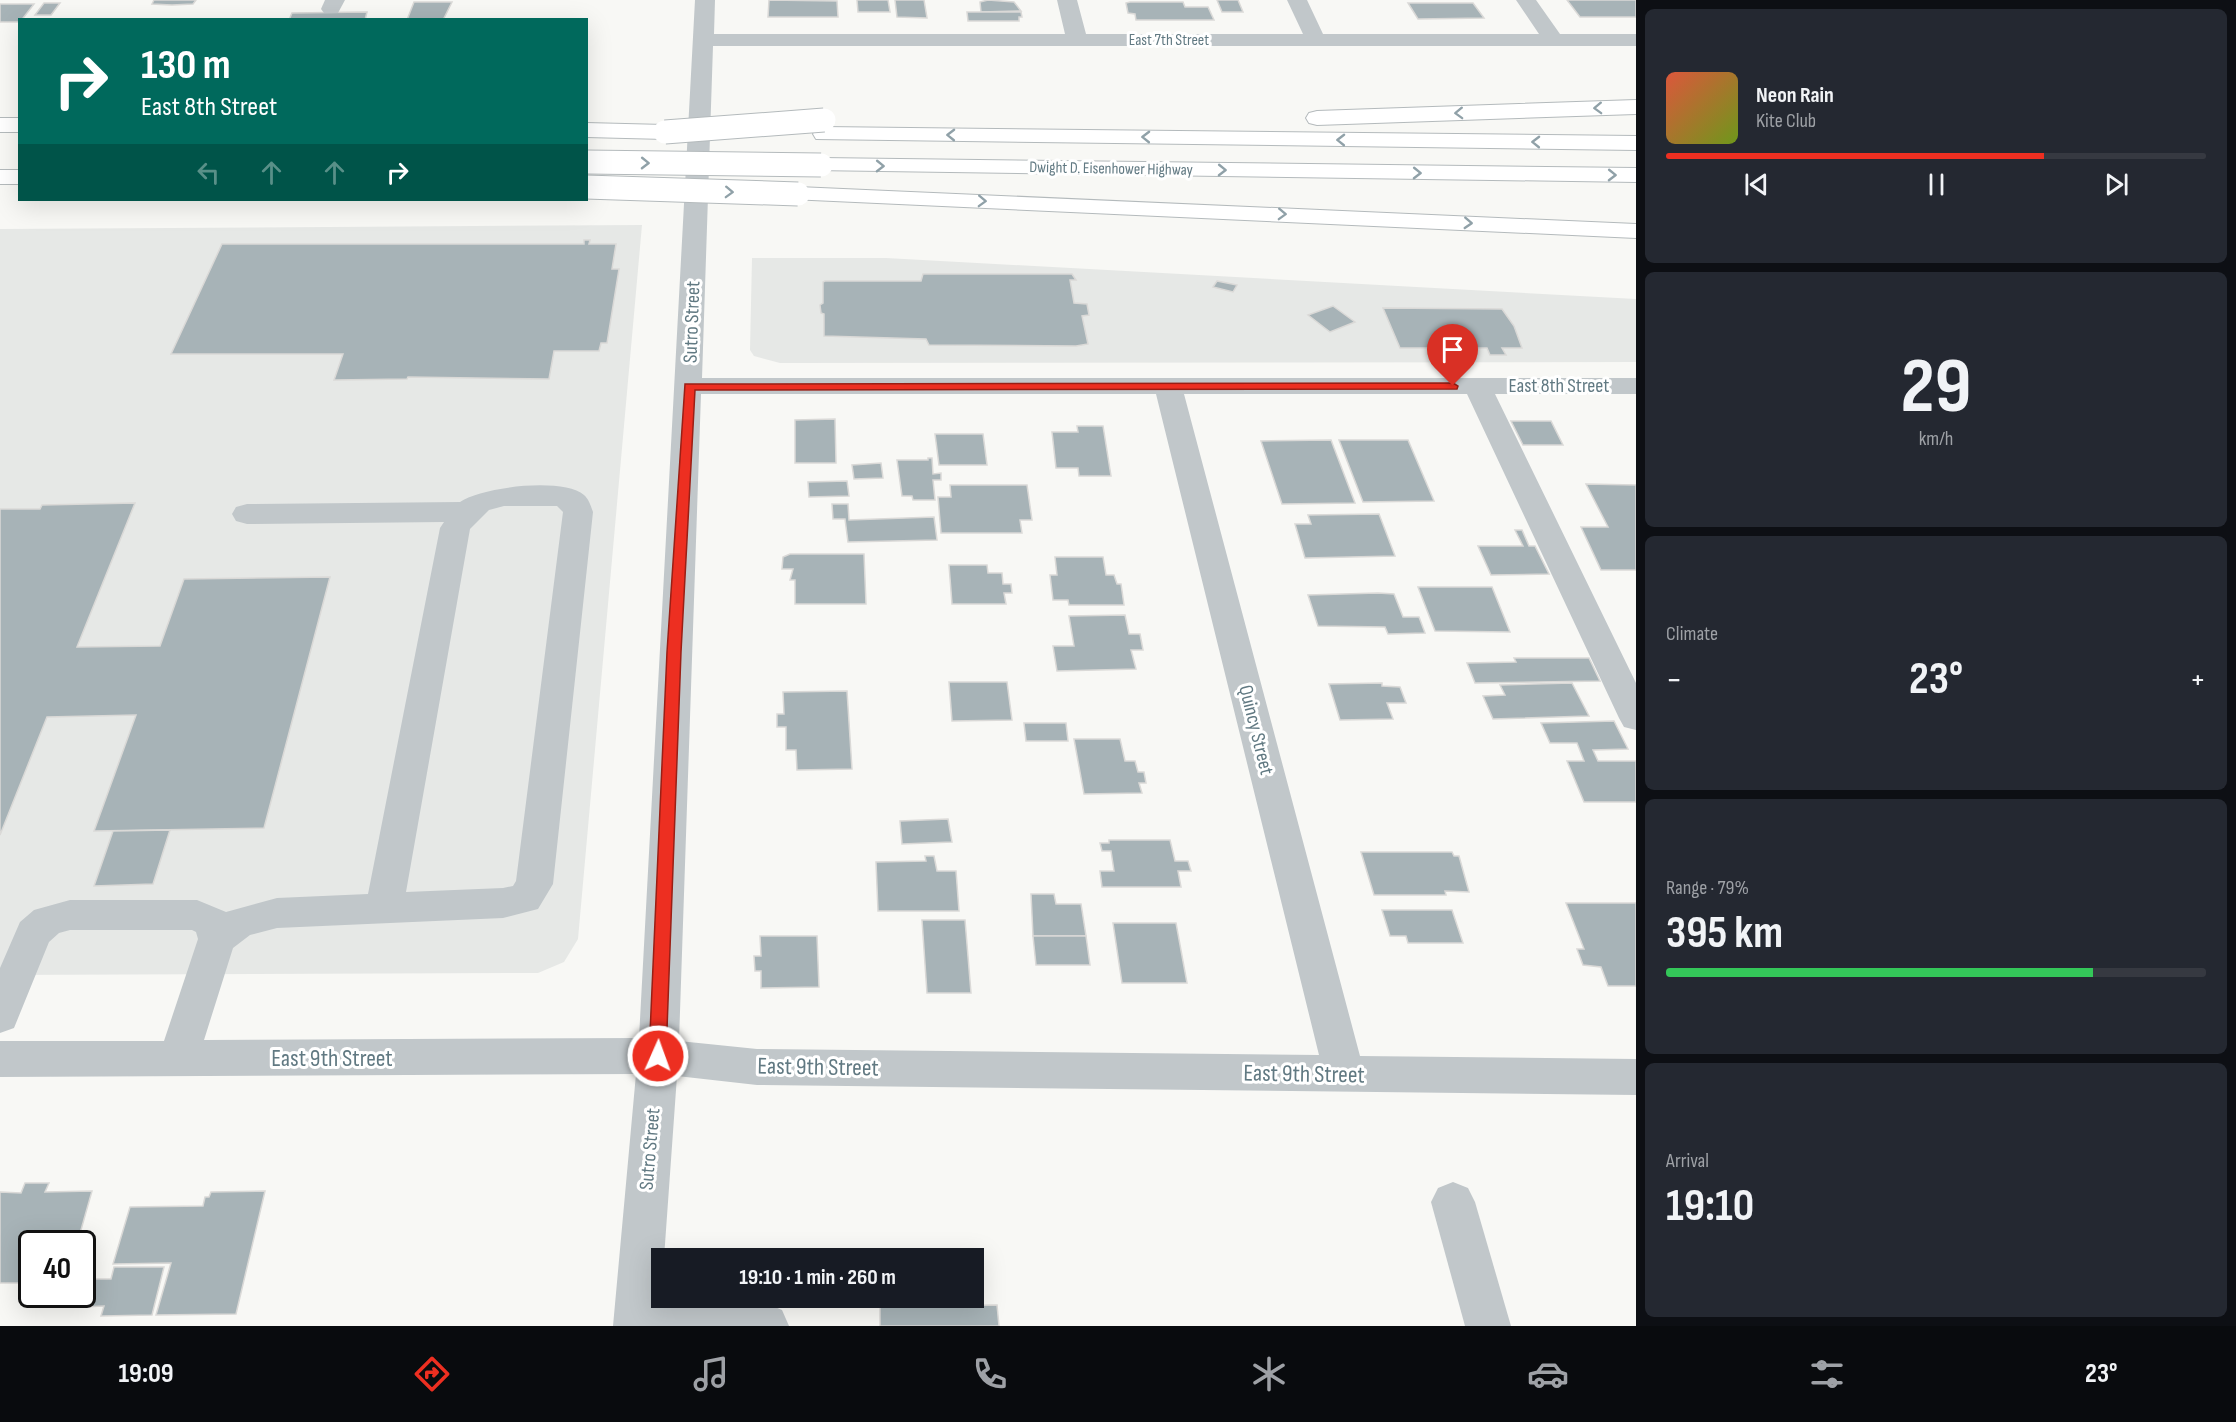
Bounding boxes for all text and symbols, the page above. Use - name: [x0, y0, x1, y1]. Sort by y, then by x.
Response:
- street label: East 7th Street: [1129, 31, 1209, 50]
- text: 130 m: [141, 40, 231, 91]
- icon: right: [42, 42, 120, 120]
- text: Neon Rain: [1756, 82, 1834, 109]
- text: East 8th Street: [141, 91, 277, 123]
- one-way arrow: [1593, 102, 1602, 115]
- one-way arrow: [1455, 107, 1464, 120]
- text: Kite Club: [1756, 109, 1816, 133]
- one-way arrow: [946, 129, 955, 141]
- one-way arrow: [1141, 131, 1150, 143]
- one-way arrow: [1336, 133, 1345, 146]
- one-way arrow: [1531, 136, 1540, 148]
- icon: left: [192, 156, 225, 189]
- icon: ahead: [255, 156, 288, 189]
- icon: ahead: [318, 156, 351, 189]
- icon: right: [381, 156, 414, 189]
- one-way arrow: [640, 157, 649, 169]
- street label: Dwight D. Eisenhower Highway: [1029, 158, 1193, 180]
- one-way arrow: [875, 160, 884, 172]
- one-way arrow: [1217, 164, 1226, 176]
- one-way arrow: [1412, 166, 1421, 179]
- icon: previous: [1740, 168, 1773, 201]
- icon: pause: [1920, 168, 1953, 201]
- icon: next: [2100, 168, 2133, 201]
- one-way arrow: [1607, 169, 1616, 181]
- one-way arrow: [724, 185, 733, 198]
- one-way arrow: [978, 195, 987, 208]
- one-way arrow: [1278, 207, 1287, 220]
- one-way arrow: [1463, 216, 1472, 229]
- street label: Sutro Street: [679, 281, 705, 363]
- pin: [1427, 324, 1478, 386]
- icon: arrive: [1436, 333, 1469, 366]
- text: 29: [1900, 341, 1972, 434]
- street label: East 8th Street: [1509, 374, 1609, 398]
- text: km/h: [1919, 427, 1953, 451]
- text: Climate: [1666, 622, 1718, 646]
- text: 23°: [1909, 652, 1963, 707]
- text: −: [1666, 660, 1682, 700]
- text: +: [2190, 660, 2206, 700]
- street label: Quincy Street: [1233, 683, 1279, 777]
- text: Range · 79%: [1666, 876, 1749, 900]
- text: 395 km: [1666, 906, 1783, 961]
- position arrow: [626, 1024, 690, 1088]
- street label: East 9th Street: [271, 1044, 393, 1073]
- street label: East 9th Street: [757, 1051, 879, 1083]
- street label: East 9th Street: [1243, 1058, 1365, 1090]
- street label: Sutro Street: [634, 1107, 666, 1191]
- text: Arrival: [1666, 1149, 1709, 1173]
- text: 19:10: [1666, 1179, 1754, 1234]
- speed limit sign: 40: [18, 1230, 96, 1308]
- text: 19:10 · 1 min · 260 m: [739, 1264, 896, 1291]
- icon: directions: [411, 1353, 453, 1395]
- icon: music: [690, 1353, 732, 1395]
- icon: phone: [969, 1353, 1011, 1395]
- icon: climate: [1248, 1353, 1290, 1395]
- icon: car: [1527, 1353, 1569, 1395]
- icon: filters: [1806, 1353, 1848, 1395]
- text: 19:09: [119, 1358, 174, 1390]
- text: 23°: [2085, 1358, 2117, 1390]

